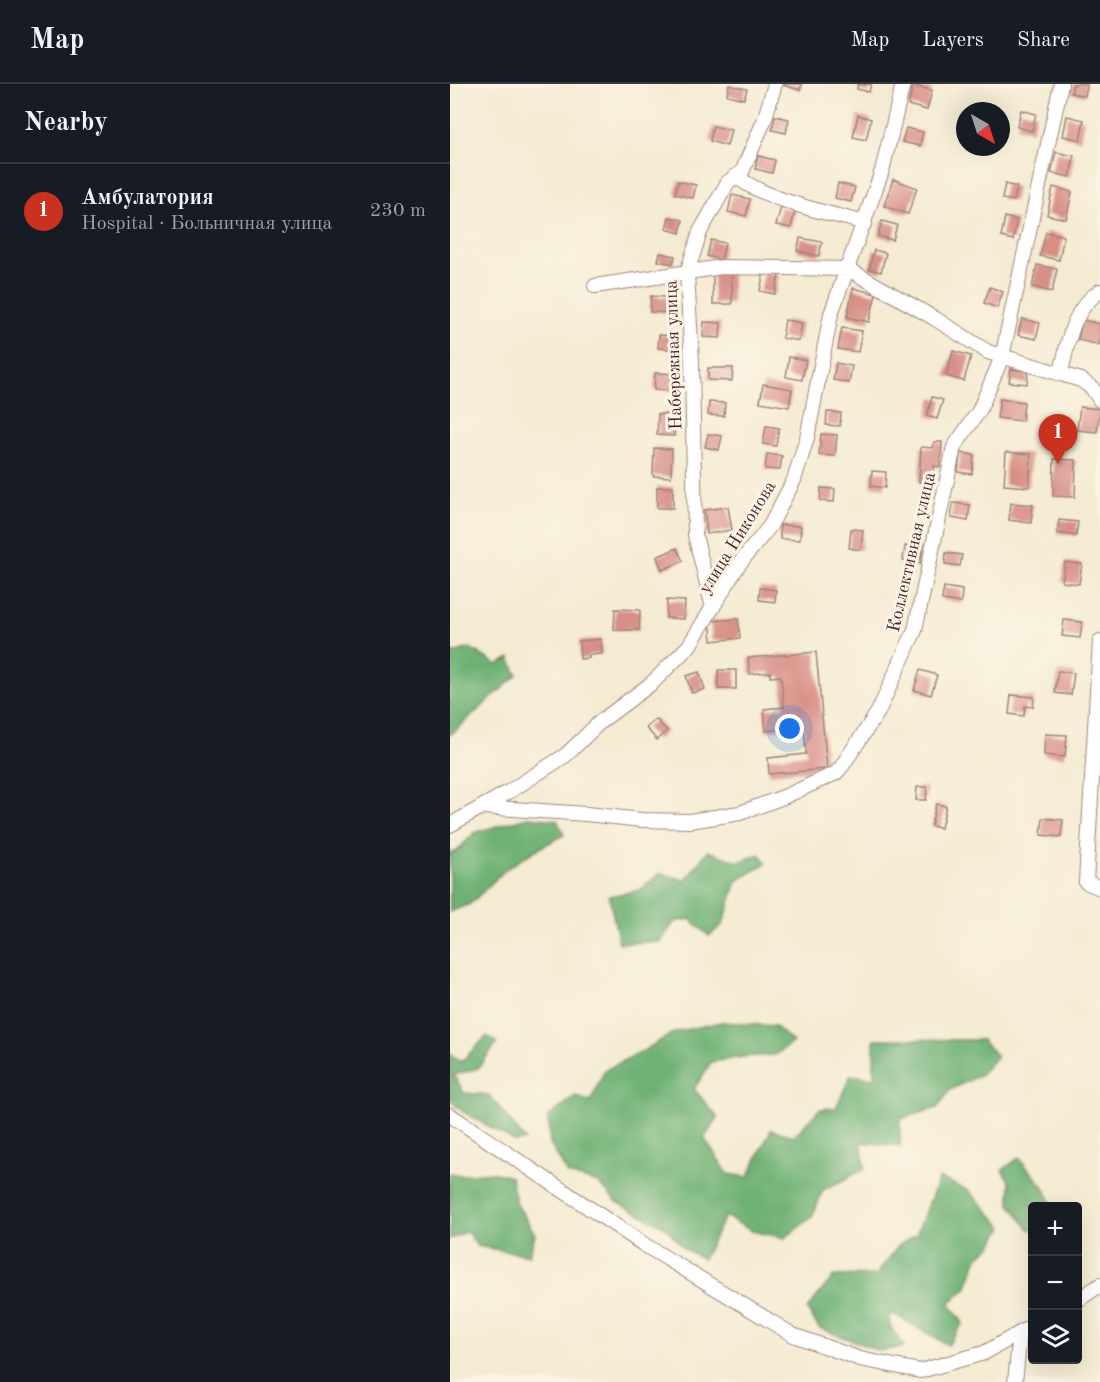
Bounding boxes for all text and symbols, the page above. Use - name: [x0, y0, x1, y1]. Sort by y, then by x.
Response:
- text: Map: [30, 27, 84, 55]
- text: Map: [850, 30, 889, 51]
- text: Layers: [922, 30, 984, 51]
- text: Share: [1017, 30, 1070, 51]
- north arrow: [956, 102, 1010, 156]
- text: Nearby: [24, 110, 108, 136]
- text: Амбулатория: [81, 187, 214, 209]
- text: 1: [38, 201, 49, 221]
- text: 230 m: [370, 201, 426, 221]
- text: Hospital · Больничная улица: [81, 214, 332, 234]
- street label: Набережная улица: [662, 280, 686, 430]
- pin: 1: [1038, 414, 1078, 464]
- street label: Коллективная улица: [885, 470, 939, 634]
- street label: улица Никонова: [696, 478, 780, 597]
- your location: [775, 714, 804, 743]
- map controls: [1028, 1202, 1082, 1364]
- button: +: [1028, 1202, 1082, 1256]
- button: −: [1028, 1256, 1082, 1310]
- button: layers: [1028, 1310, 1082, 1364]

